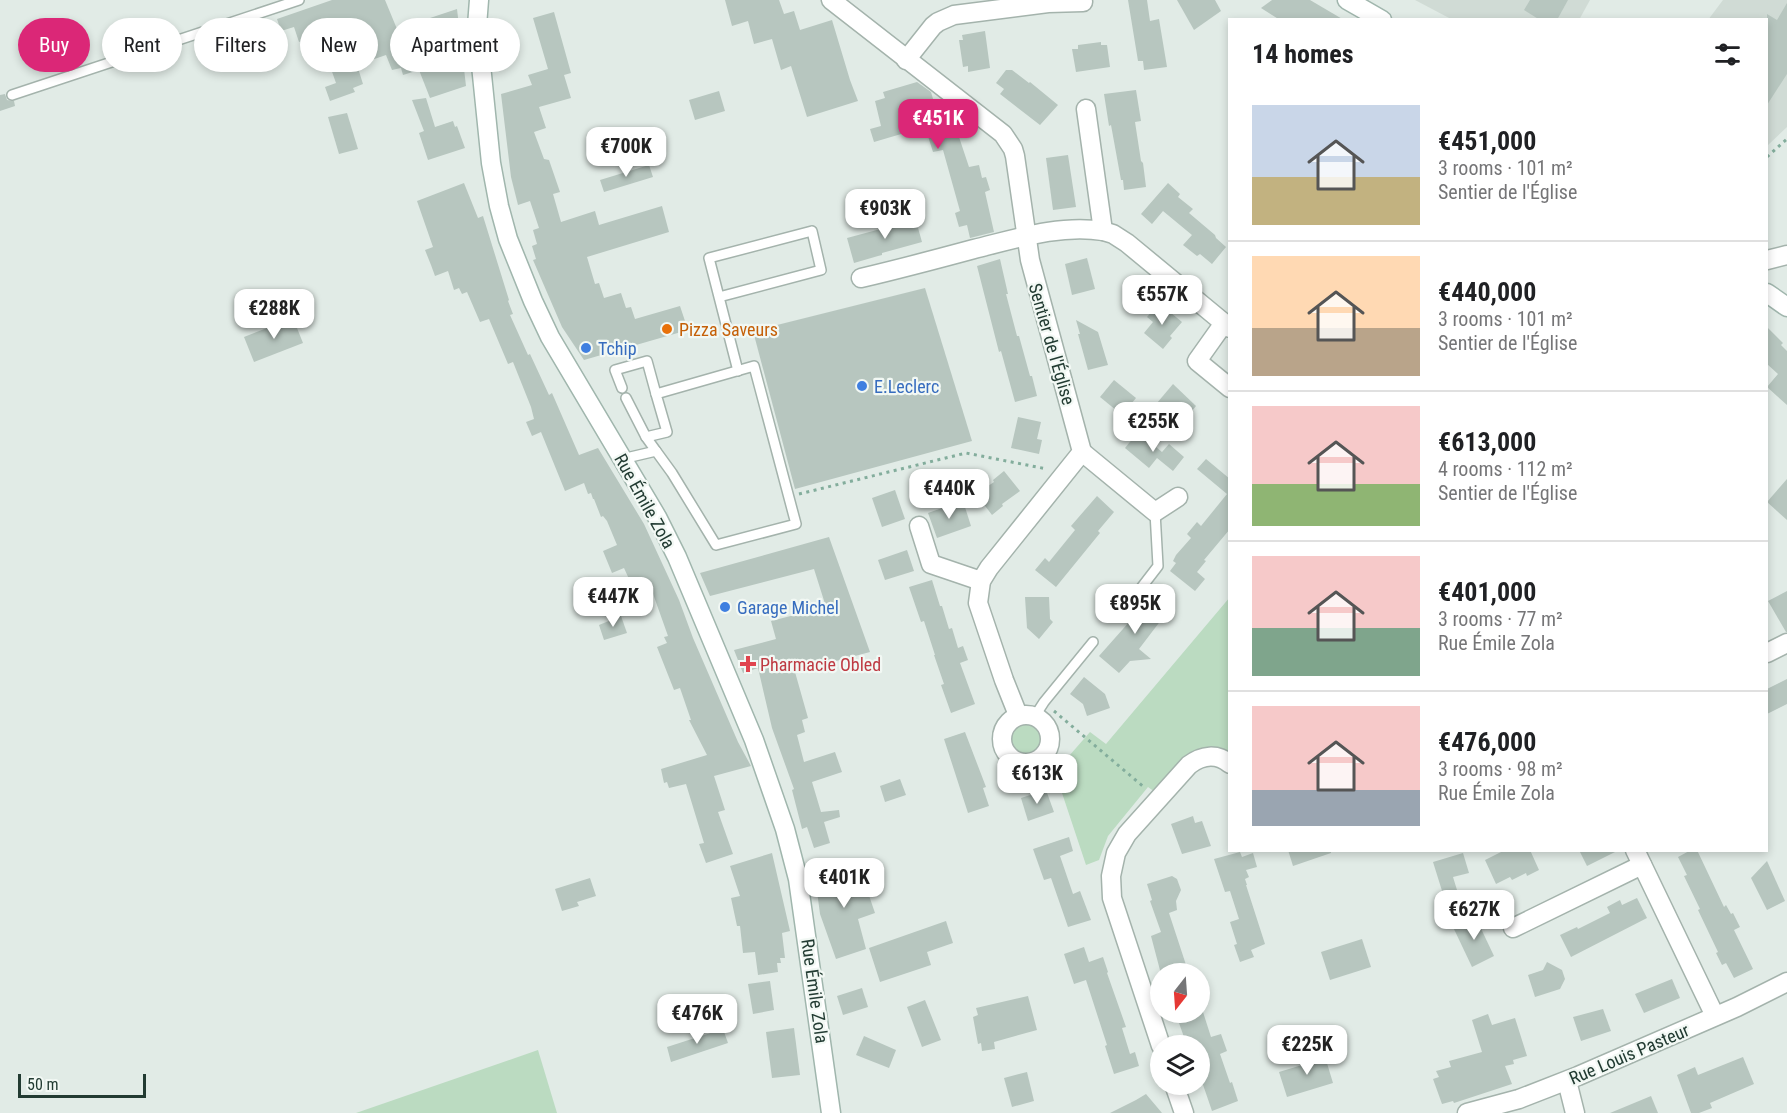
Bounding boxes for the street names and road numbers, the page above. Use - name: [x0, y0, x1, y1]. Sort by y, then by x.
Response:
- street label: Sentier de l'Église: [1025, 281, 1079, 407]
- street label: Rue Émile Zola: [610, 450, 680, 552]
- street label: Rue Émile Zola: [797, 937, 833, 1045]
- street label: Rue Louis Pasteur: [1566, 1019, 1693, 1089]

